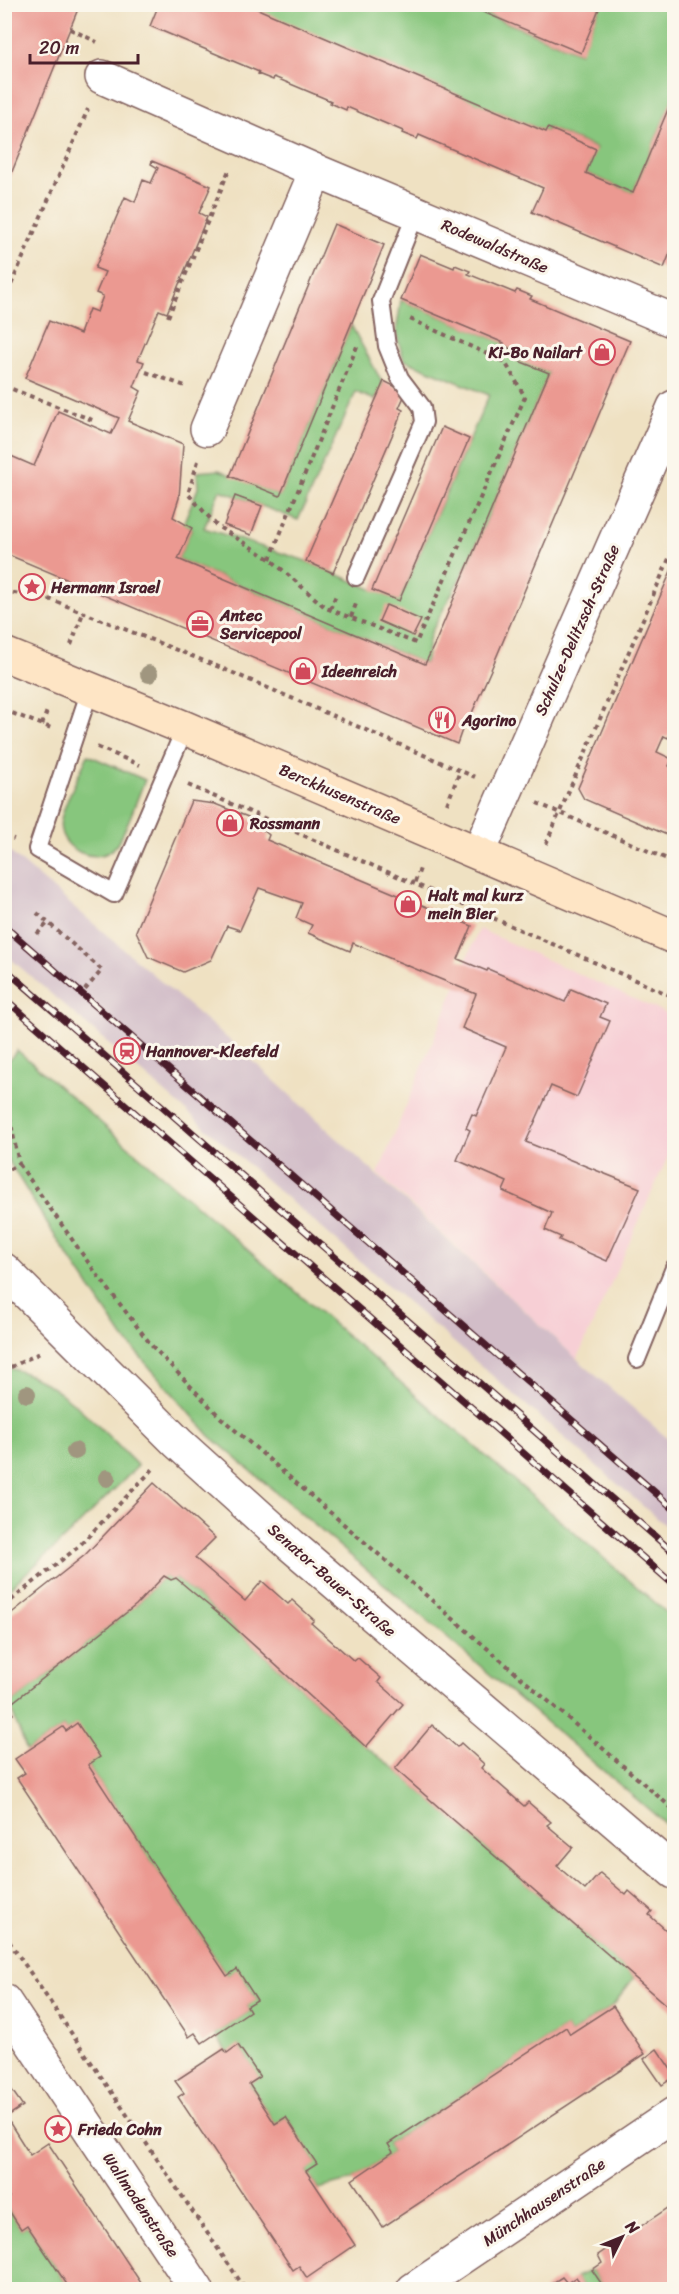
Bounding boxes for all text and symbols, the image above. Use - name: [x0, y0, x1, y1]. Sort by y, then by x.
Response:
- scale bar: [30, 27, 138, 65]
- text: 20 m: [39, 32, 79, 64]
- street label: Rodewaldstraße: [437, 210, 553, 282]
- shop icon: Ki-Bo Nailart: [587, 337, 617, 367]
- place label: Ki-Bo Nailart: [488, 338, 584, 367]
- street label: Schulze-Delitzsch-Straße: [526, 540, 628, 720]
- place icon: Hermann Israel: [17, 572, 47, 602]
- place label: Hermann Israel: [50, 573, 161, 602]
- place label: Antec Servicepool: [219, 601, 303, 648]
- office icon: Antec Servicepool: [185, 609, 215, 639]
- shop icon: Ideenreich: [288, 656, 318, 686]
- place label: Ideenreich: [321, 657, 398, 686]
- restaurant icon: Agorino: [427, 705, 457, 735]
- place label: Agorino: [461, 706, 516, 735]
- street label: Berckhusenstraße: [274, 755, 406, 833]
- shop icon: Rossmann: [215, 808, 245, 838]
- place label: Rossmann: [249, 809, 321, 838]
- place label: Halt mal kurz mein Bier: [427, 881, 525, 928]
- shop icon: Halt mal kurz mein Bier: [393, 889, 423, 919]
- station icon: Hannover-Kleefeld: [112, 1036, 142, 1066]
- place label: Hannover-Kleefeld: [145, 1037, 280, 1066]
- street label: Senator-Bauer-Straße: [261, 1516, 403, 1644]
- place icon: Frieda Cohn: [43, 2114, 73, 2144]
- place label: Frieda Cohn: [77, 2115, 162, 2144]
- street label: Wallmodenstraße: [95, 2146, 187, 2264]
- street label: Münchhausenstraße: [476, 2150, 612, 2254]
- north arrow: [592, 2207, 652, 2267]
- text: N: [618, 2212, 648, 2242]

